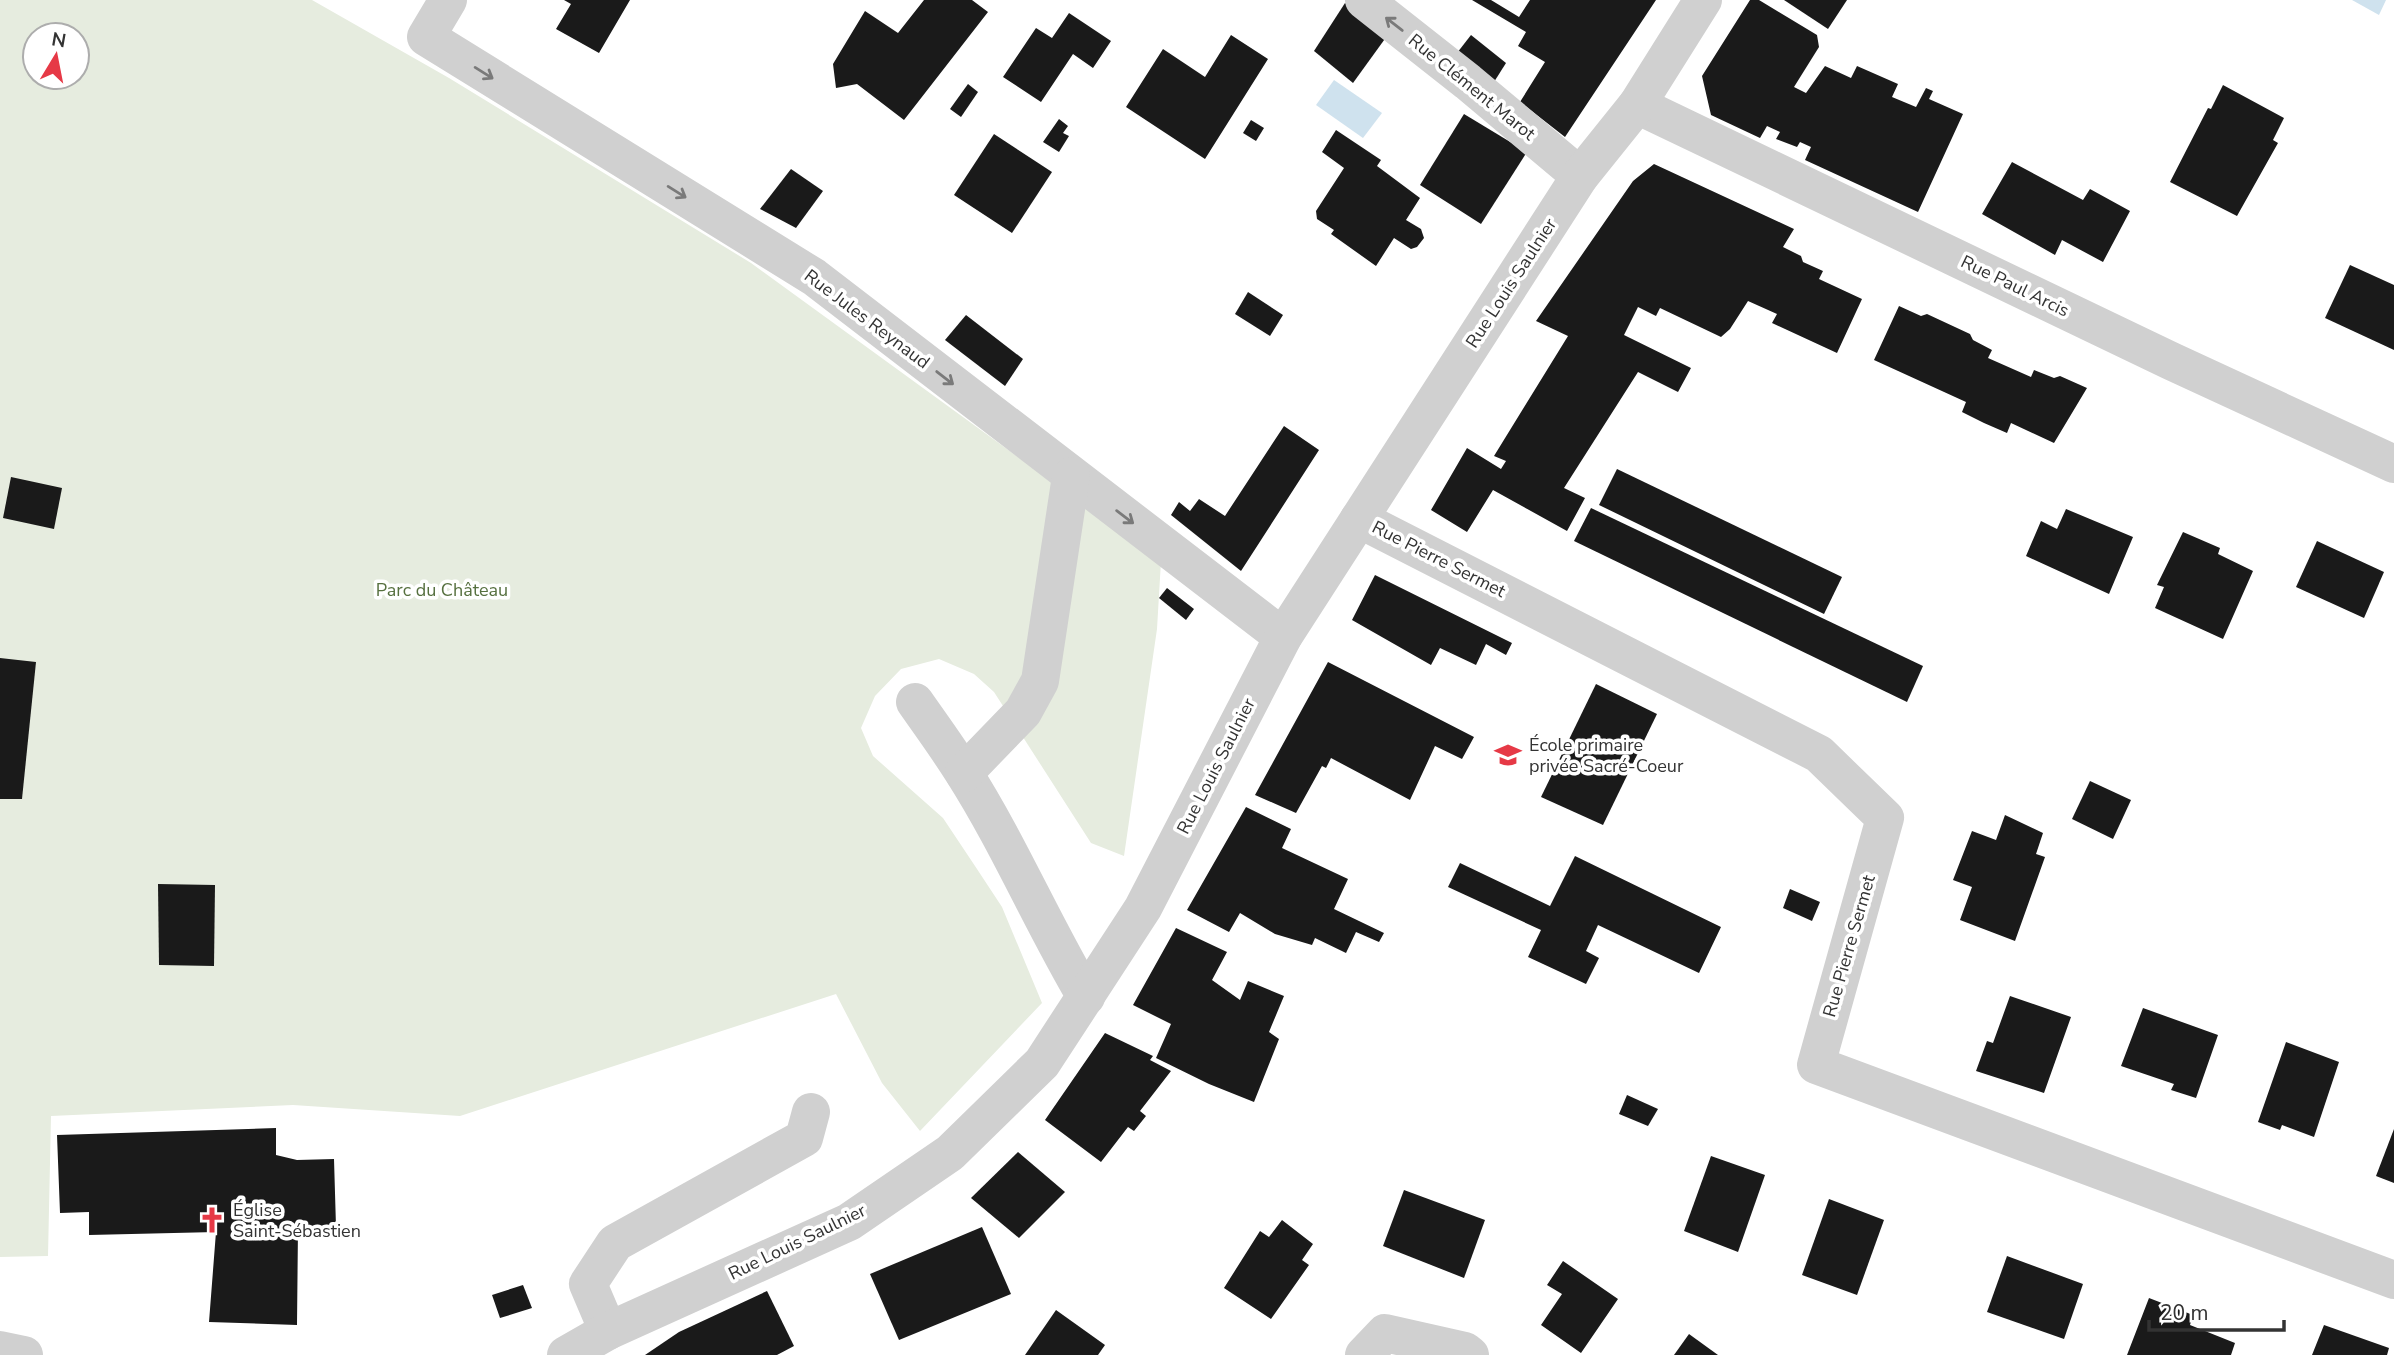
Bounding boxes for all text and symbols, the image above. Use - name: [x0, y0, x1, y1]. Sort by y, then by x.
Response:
- one-way arrow: [1386, 16, 1404, 31]
- north arrow: [21, 21, 91, 91]
- text: N: [50, 26, 68, 54]
- street label: Rue Clément Marot: [1403, 28, 1541, 146]
- one-way arrow: [474, 65, 493, 80]
- one-way arrow: [667, 186, 687, 200]
- street label: Rue Louis Saulnier: [1460, 213, 1562, 352]
- street label: Rue Paul Arcis: [1957, 249, 2073, 323]
- street label: Rue Jules Reynaud: [799, 264, 935, 374]
- one-way arrow: [935, 370, 953, 385]
- one-way arrow: [1115, 509, 1133, 524]
- street label: Rue Pierre Sermet: [1368, 515, 1510, 603]
- park label: Parc du Château: [376, 578, 508, 602]
- street label: Rue Louis Saulnier: [1171, 693, 1261, 838]
- place label: École primaire privée Sacré-Coeur: [1529, 733, 1684, 778]
- school or university icon: École primaire privée Sacré-Coeur: [1493, 740, 1523, 770]
- street label: Rue Pierre Sermet: [1817, 871, 1881, 1020]
- place label: Église Saint-Sébastien: [233, 1198, 361, 1243]
- street label: Rue Louis Saulnier: [724, 1198, 870, 1286]
- church icon: Église Saint-Sébastien: [197, 1205, 227, 1235]
- scale bar: [2149, 1288, 2284, 1332]
- text: 20 m: [2160, 1299, 2209, 1327]

